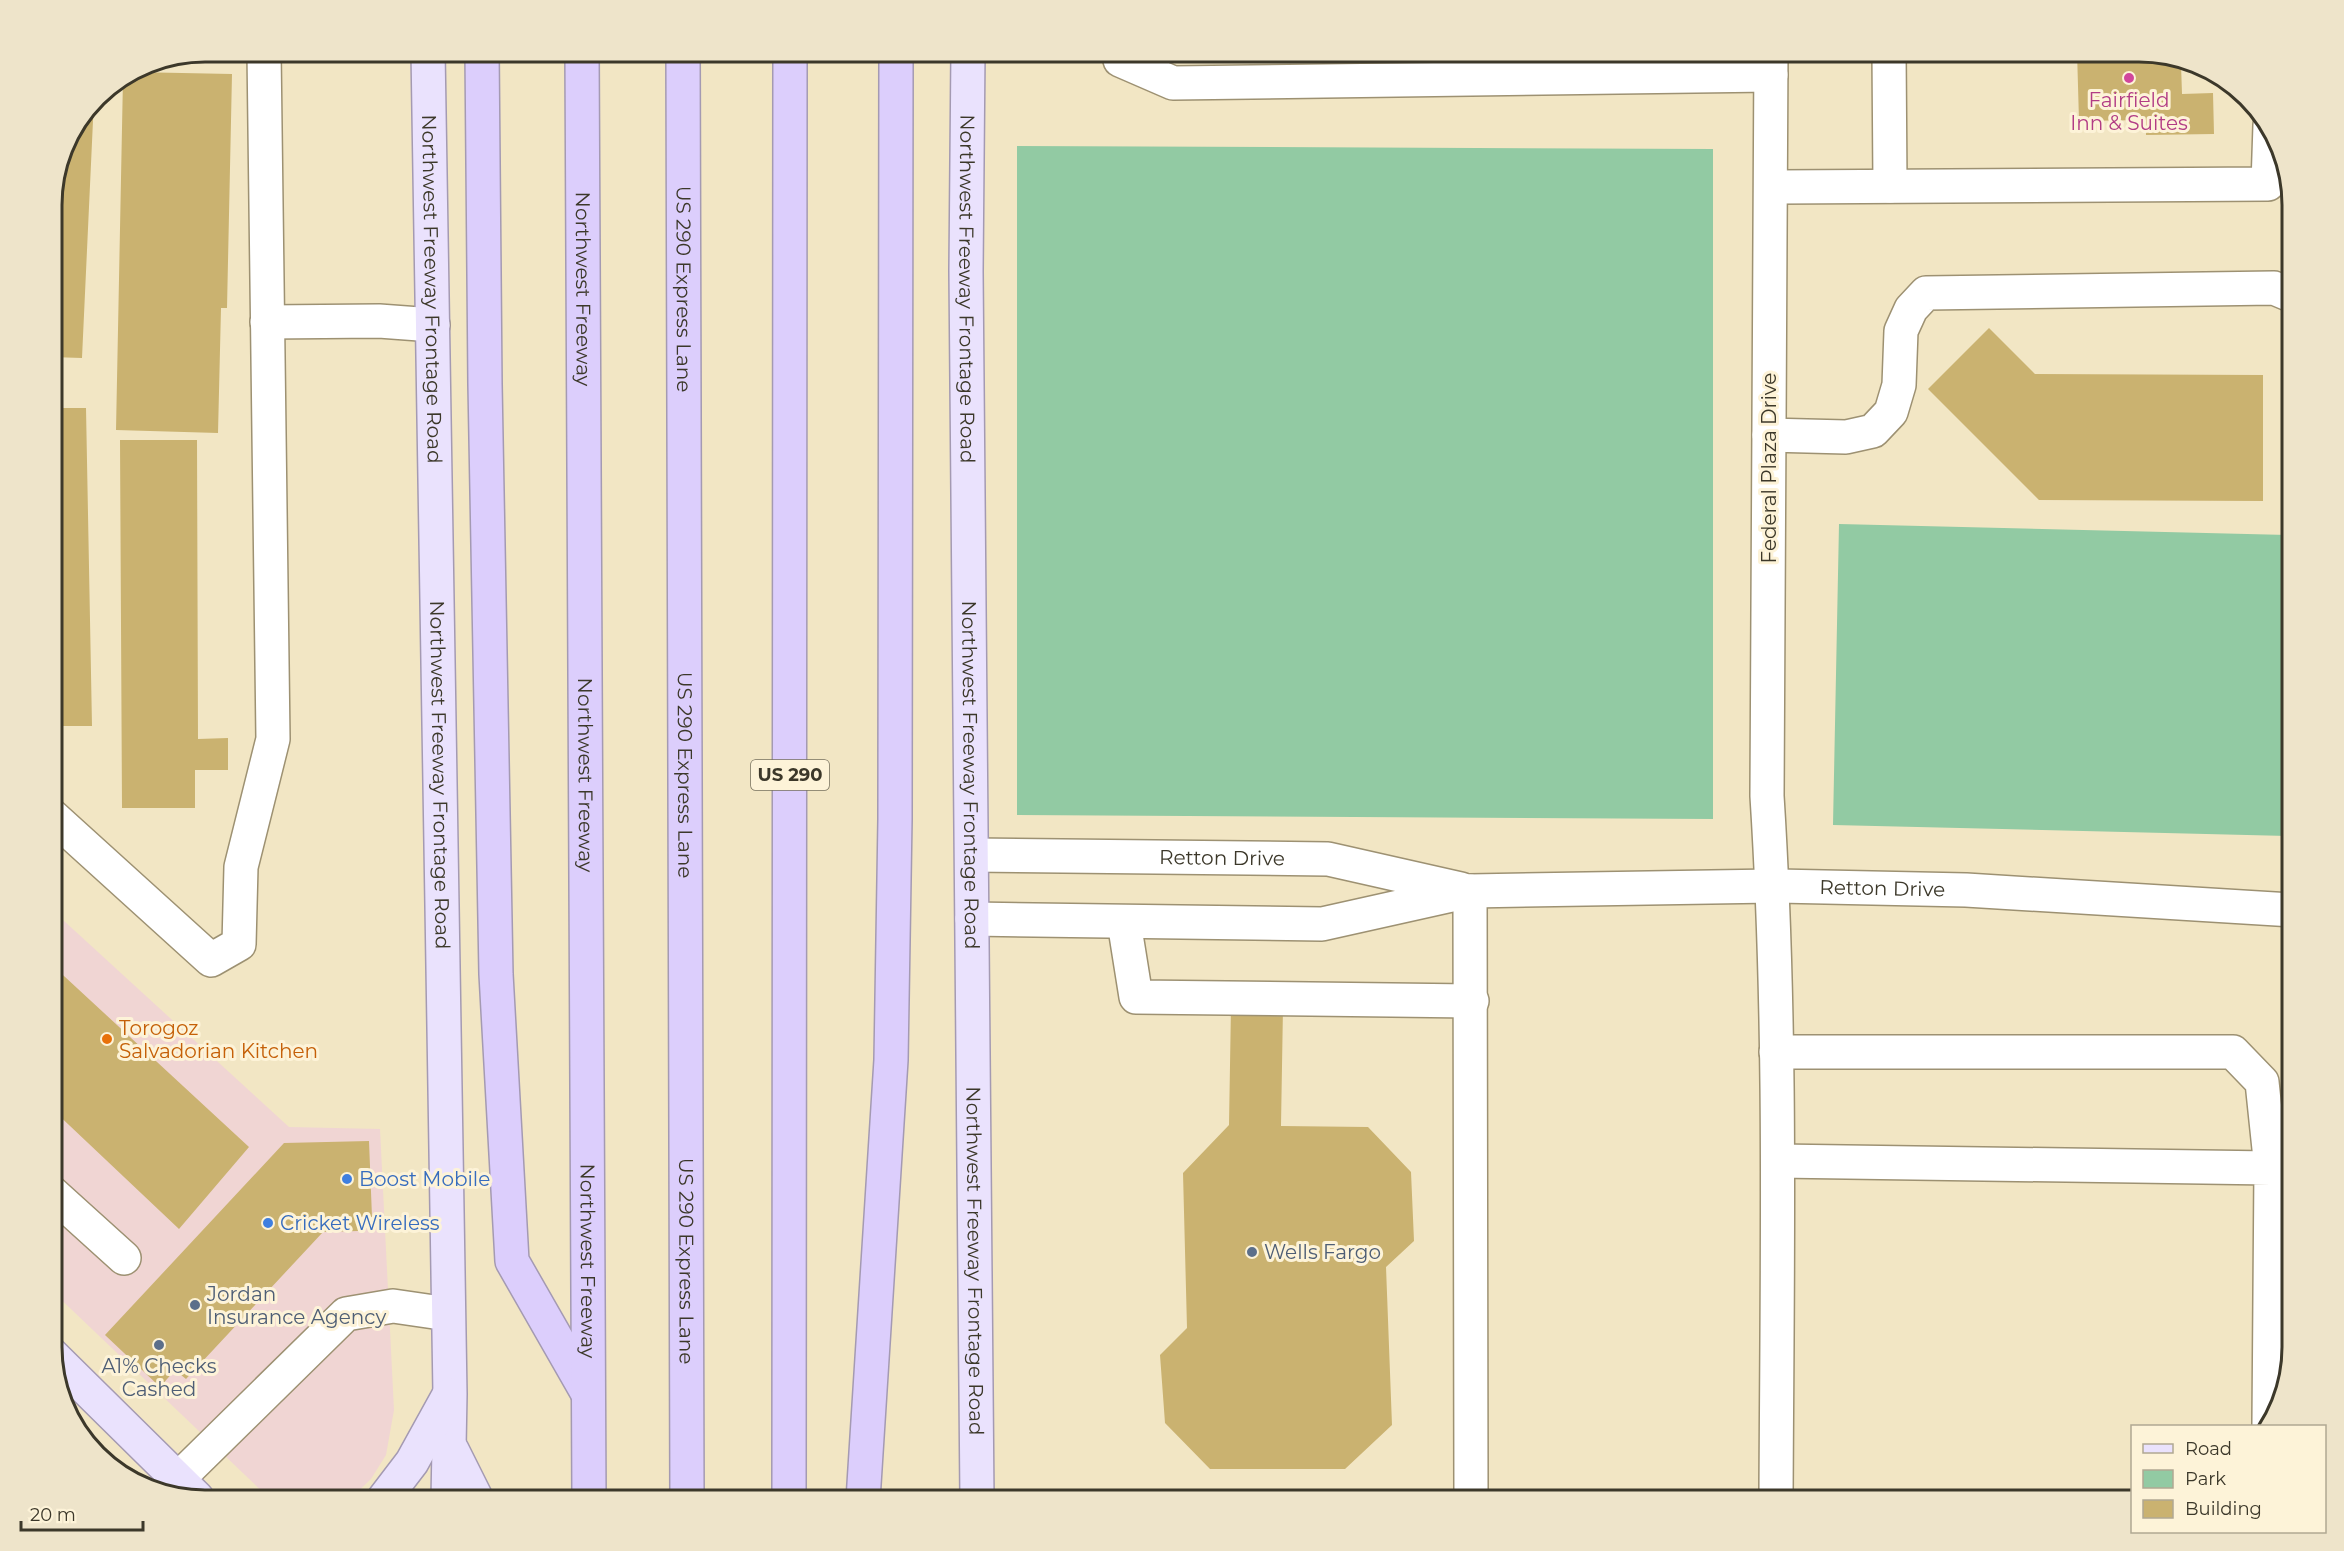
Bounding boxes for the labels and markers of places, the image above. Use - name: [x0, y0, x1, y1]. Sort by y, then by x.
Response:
- marker: Fairfield Inn & Suites: [2122, 71, 2136, 85]
- place label: Fairfield Inn & Suites: [2070, 88, 2188, 135]
- place label: Torogoz Salvadorian Kitchen: [119, 1016, 318, 1063]
- marker: Torogoz Salvadorian Kitchen: [100, 1032, 114, 1046]
- place label: Boost Mobile: [359, 1167, 490, 1191]
- marker: Boost Mobile: [340, 1172, 354, 1186]
- place label: Cricket Wireless: [280, 1211, 440, 1235]
- marker: Cricket Wireless: [261, 1216, 275, 1230]
- place label: Wells Fargo: [1264, 1240, 1381, 1264]
- marker: Wells Fargo: [1245, 1245, 1259, 1259]
- place label: Jordan Insurance Agency: [206, 1282, 386, 1329]
- marker: Jordan Insurance Agency: [188, 1298, 202, 1312]
- marker: A1% Checks Cashed: [152, 1338, 166, 1352]
- place label: A1% Checks Cashed: [102, 1354, 217, 1401]

